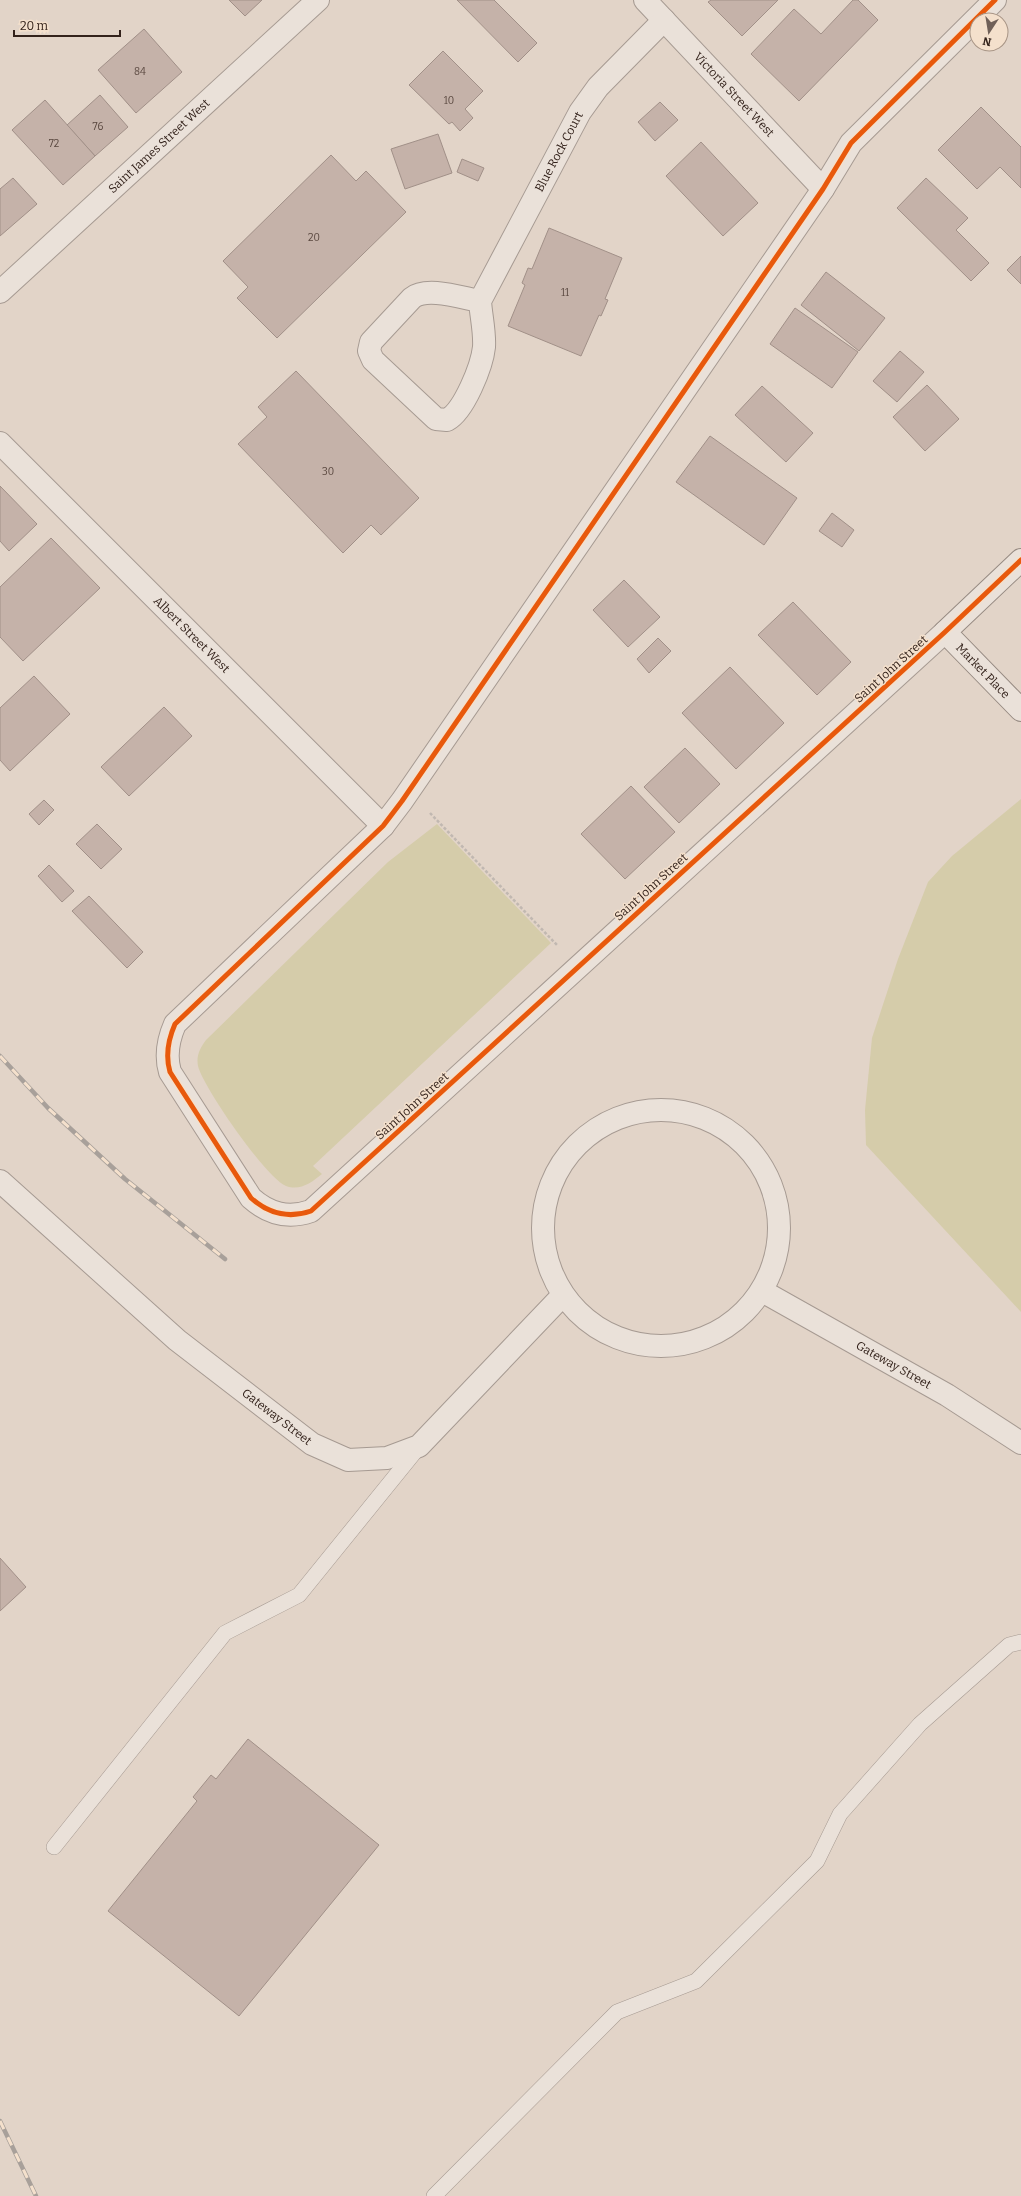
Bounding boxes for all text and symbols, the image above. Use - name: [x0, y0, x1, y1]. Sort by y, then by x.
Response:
- scale bar: [14, 12, 120, 38]
- north arrow: [969, 12, 1009, 52]
- text: 20 m: [20, 19, 49, 33]
- text: N: [981, 34, 993, 49]
- street label: Victoria Street West: [691, 50, 778, 140]
- house number: 84: [134, 66, 146, 78]
- house number: 10: [444, 95, 454, 107]
- street label: Saint James Street West: [106, 96, 213, 196]
- street label: Blue Rock Court: [532, 109, 586, 194]
- house number: 76: [93, 121, 104, 133]
- house number: 72: [49, 138, 59, 150]
- house number: 20: [308, 232, 320, 244]
- house number: 11: [561, 287, 569, 299]
- house number: 30: [322, 466, 334, 478]
- street label: Albert Street West: [151, 594, 233, 676]
- street label: Saint John Street: [852, 632, 931, 705]
- street label: Market Place: [953, 640, 1013, 701]
- street label: Saint John Street: [612, 850, 691, 923]
- street label: Saint John Street: [373, 1069, 452, 1142]
- street label: Gateway Street: [854, 1338, 934, 1392]
- street label: Gateway Street: [239, 1386, 315, 1449]

